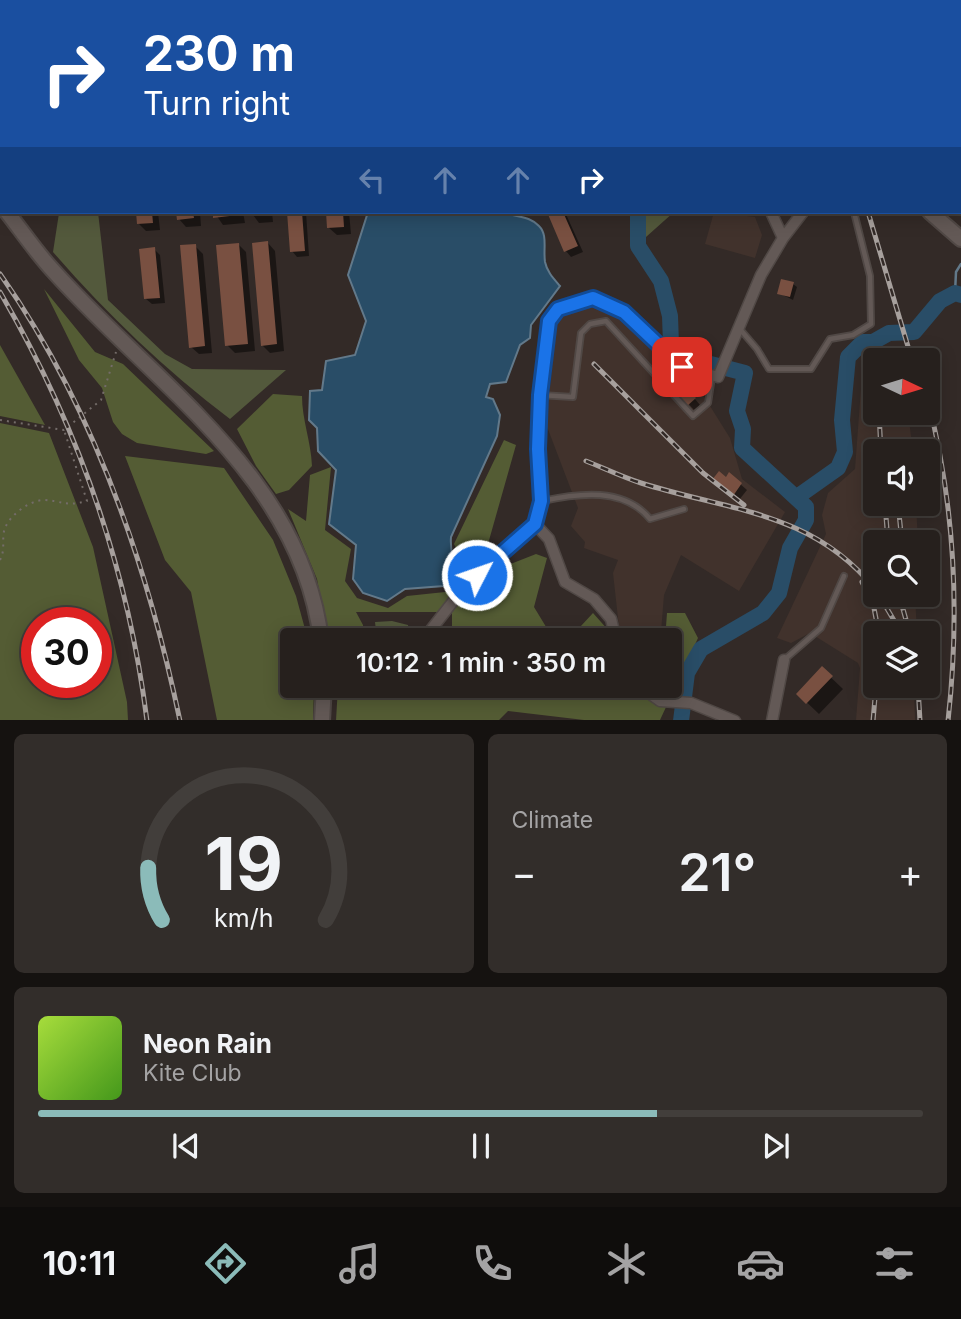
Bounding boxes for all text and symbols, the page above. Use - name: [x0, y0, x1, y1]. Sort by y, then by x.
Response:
- text: 230 m: [143, 24, 295, 83]
- icon: right: [28, 28, 119, 119]
- text: Turn right: [143, 84, 290, 123]
- icon: left: [353, 161, 391, 199]
- icon: ahead: [426, 161, 464, 199]
- icon: ahead: [499, 161, 537, 199]
- icon: right: [572, 161, 610, 199]
- pin: [652, 337, 712, 397]
- icon: arrive: [663, 348, 701, 386]
- north arrow: [863, 348, 940, 425]
- map controls: [863, 348, 940, 698]
- button: sound: [863, 439, 940, 516]
- button: search: [863, 530, 940, 607]
- position arrow: [440, 538, 514, 612]
- speed limit sign: 30: [21, 607, 112, 698]
- button: layers: [863, 621, 940, 698]
- text: 10:12 · 1 min · 350 m: [356, 647, 606, 678]
- text: Climate: [512, 806, 593, 834]
- text: 19: [204, 819, 283, 908]
- text: 21°: [678, 841, 756, 904]
- text: −: [512, 850, 537, 896]
- text: +: [898, 850, 923, 896]
- text: km/h: [214, 902, 273, 932]
- text: Neon Rain: [143, 1028, 272, 1059]
- text: Kite Club: [143, 1059, 242, 1087]
- icon: previous: [167, 1127, 205, 1165]
- icon: pause: [462, 1127, 500, 1165]
- icon: next: [757, 1127, 795, 1165]
- icon: directions: [201, 1239, 250, 1288]
- icon: music: [335, 1239, 384, 1288]
- icon: phone: [468, 1239, 517, 1288]
- icon: climate: [602, 1239, 651, 1288]
- icon: car: [736, 1239, 785, 1288]
- icon: filters: [870, 1239, 919, 1288]
- text: 10:11: [42, 1244, 116, 1283]

